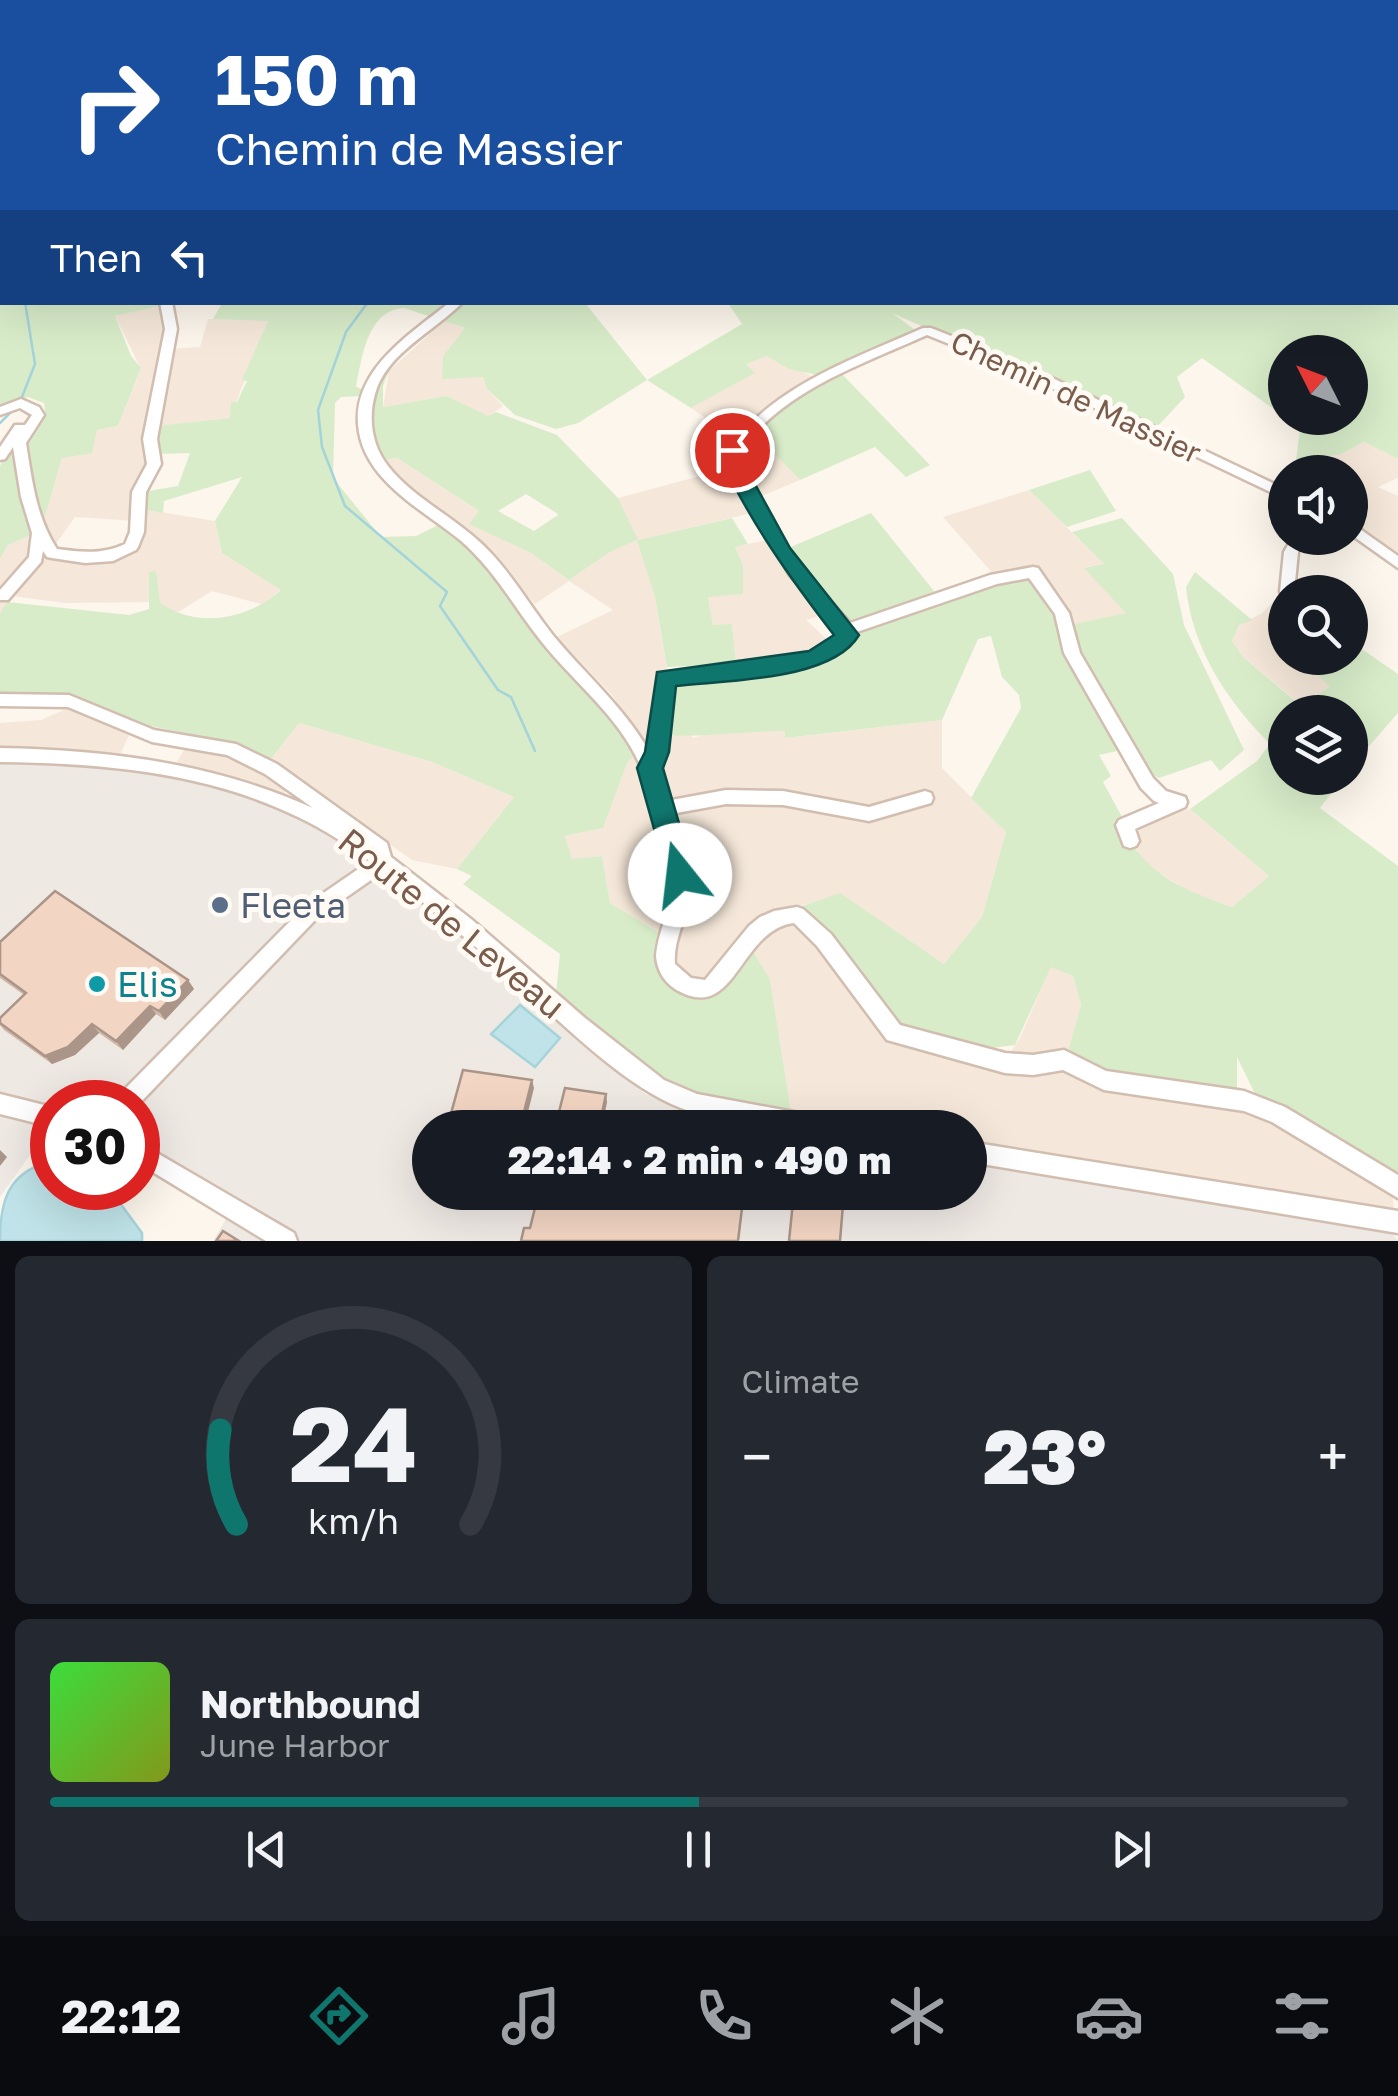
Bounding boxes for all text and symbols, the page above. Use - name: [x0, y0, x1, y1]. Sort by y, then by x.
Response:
- text: 150 m: [215, 36, 418, 120]
- icon: right: [50, 40, 180, 170]
- text: Chemin de Massier: [215, 121, 623, 175]
- icon: left: [162, 230, 217, 285]
- text: Then: [50, 235, 142, 280]
- street label: Chemin de Massier: [945, 323, 1207, 471]
- north arrow: [1268, 335, 1368, 435]
- map controls: [1268, 335, 1368, 795]
- pin: [690, 408, 775, 493]
- icon: arrive: [705, 423, 760, 478]
- button: sound: [1268, 455, 1368, 555]
- button: search: [1268, 575, 1368, 675]
- button: layers: [1268, 695, 1368, 795]
- street label: Route de Leveau: [331, 819, 573, 1027]
- position arrow: [628, 823, 732, 927]
- place label: Fleeta: [240, 884, 346, 926]
- marker: Fleeta: [209, 894, 231, 916]
- place label: Elis: [117, 963, 177, 1005]
- marker: Elis: [86, 973, 108, 995]
- speed limit sign: 30: [30, 1080, 160, 1210]
- text: 22:14 · 2 min · 490 m: [508, 1137, 891, 1182]
- text: Climate: [742, 1362, 860, 1400]
- text: 24: [289, 1380, 417, 1505]
- text: 23°: [983, 1410, 1106, 1501]
- text: −: [742, 1423, 772, 1489]
- text: +: [1318, 1423, 1348, 1489]
- text: km/h: [308, 1499, 399, 1542]
- text: Northbound: [200, 1681, 421, 1726]
- text: June Harbor: [200, 1726, 390, 1764]
- icon: previous: [239, 1822, 294, 1877]
- icon: pause: [671, 1822, 726, 1877]
- icon: next: [1104, 1822, 1159, 1877]
- icon: directions: [304, 1981, 374, 2051]
- icon: music: [496, 1981, 566, 2051]
- icon: phone: [689, 1981, 759, 2051]
- icon: climate: [882, 1981, 952, 2051]
- icon: car: [1074, 1981, 1144, 2051]
- icon: filters: [1267, 1981, 1337, 2051]
- text: 22:12: [61, 1989, 181, 2043]

